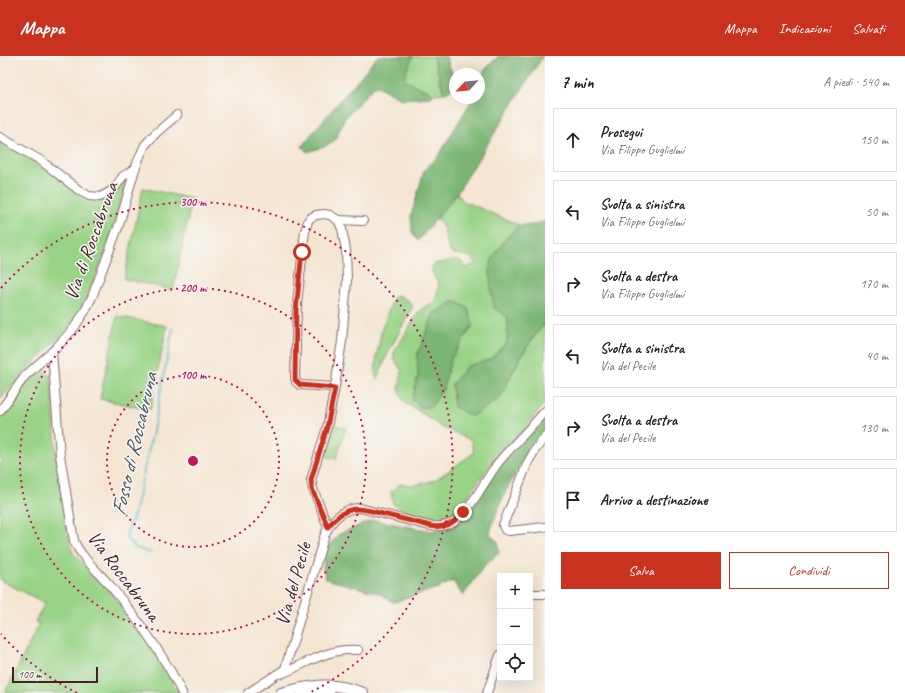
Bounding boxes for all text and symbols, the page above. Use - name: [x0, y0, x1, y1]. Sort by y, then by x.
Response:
- text: Mappa: [20, 16, 64, 40]
- text: Mappa: [724, 20, 757, 37]
- text: Indicazioni: [779, 20, 830, 37]
- text: Salvati: [852, 20, 885, 37]
- north arrow: [449, 68, 485, 104]
- text: 7 min: [561, 72, 594, 93]
- text: A piedi · 540 m: [824, 74, 889, 90]
- text: Prosegui: [600, 123, 642, 142]
- icon: ahead: [562, 129, 584, 151]
- text: 150 m: [860, 132, 888, 148]
- text: Via Filippo Guglielmi: [600, 142, 684, 158]
- street label: Via di Roccabruna: [58, 177, 124, 304]
- text: 300 m: [180, 194, 207, 210]
- text: Svolta a sinistra: [600, 195, 684, 214]
- icon: left: [562, 201, 584, 223]
- text: 50 m: [866, 204, 888, 220]
- text: Via Filippo Guglielmi: [600, 214, 684, 230]
- route start: [293, 243, 311, 261]
- text: Svolta a destra: [600, 267, 677, 286]
- icon: right: [562, 273, 584, 295]
- text: 170 m: [860, 276, 888, 292]
- text: 200 m: [180, 280, 207, 296]
- text: Via Filippo Guglielmi: [600, 286, 684, 302]
- text: Svolta a sinistra: [600, 339, 684, 358]
- icon: left: [562, 345, 584, 367]
- text: 40 m: [866, 348, 888, 364]
- text: Via del Pecile: [600, 358, 656, 374]
- text: 100 m: [180, 367, 207, 383]
- water label: Fosso di Roccabruna: [105, 368, 163, 518]
- text: Svolta a destra: [600, 411, 677, 430]
- icon: right: [562, 417, 584, 439]
- text: 130 m: [860, 420, 888, 436]
- text: Via del Pecile: [600, 430, 656, 446]
- centre of rings: [186, 454, 200, 468]
- icon: arrive: [562, 489, 584, 511]
- text: Arrivo a destinazione: [600, 491, 708, 510]
- route end: [454, 503, 472, 521]
- street label: Via Roccabruna: [82, 526, 167, 628]
- street label: Via del Pecile: [269, 538, 317, 629]
- button: Salva: [561, 552, 721, 589]
- button: Condividi: [729, 552, 889, 589]
- map controls: [497, 573, 533, 681]
- button: +: [497, 573, 533, 609]
- button: −: [497, 609, 533, 645]
- button: locate: [497, 645, 533, 681]
- scale bar: [12, 665, 98, 684]
- text: 100 m: [18, 667, 42, 681]

